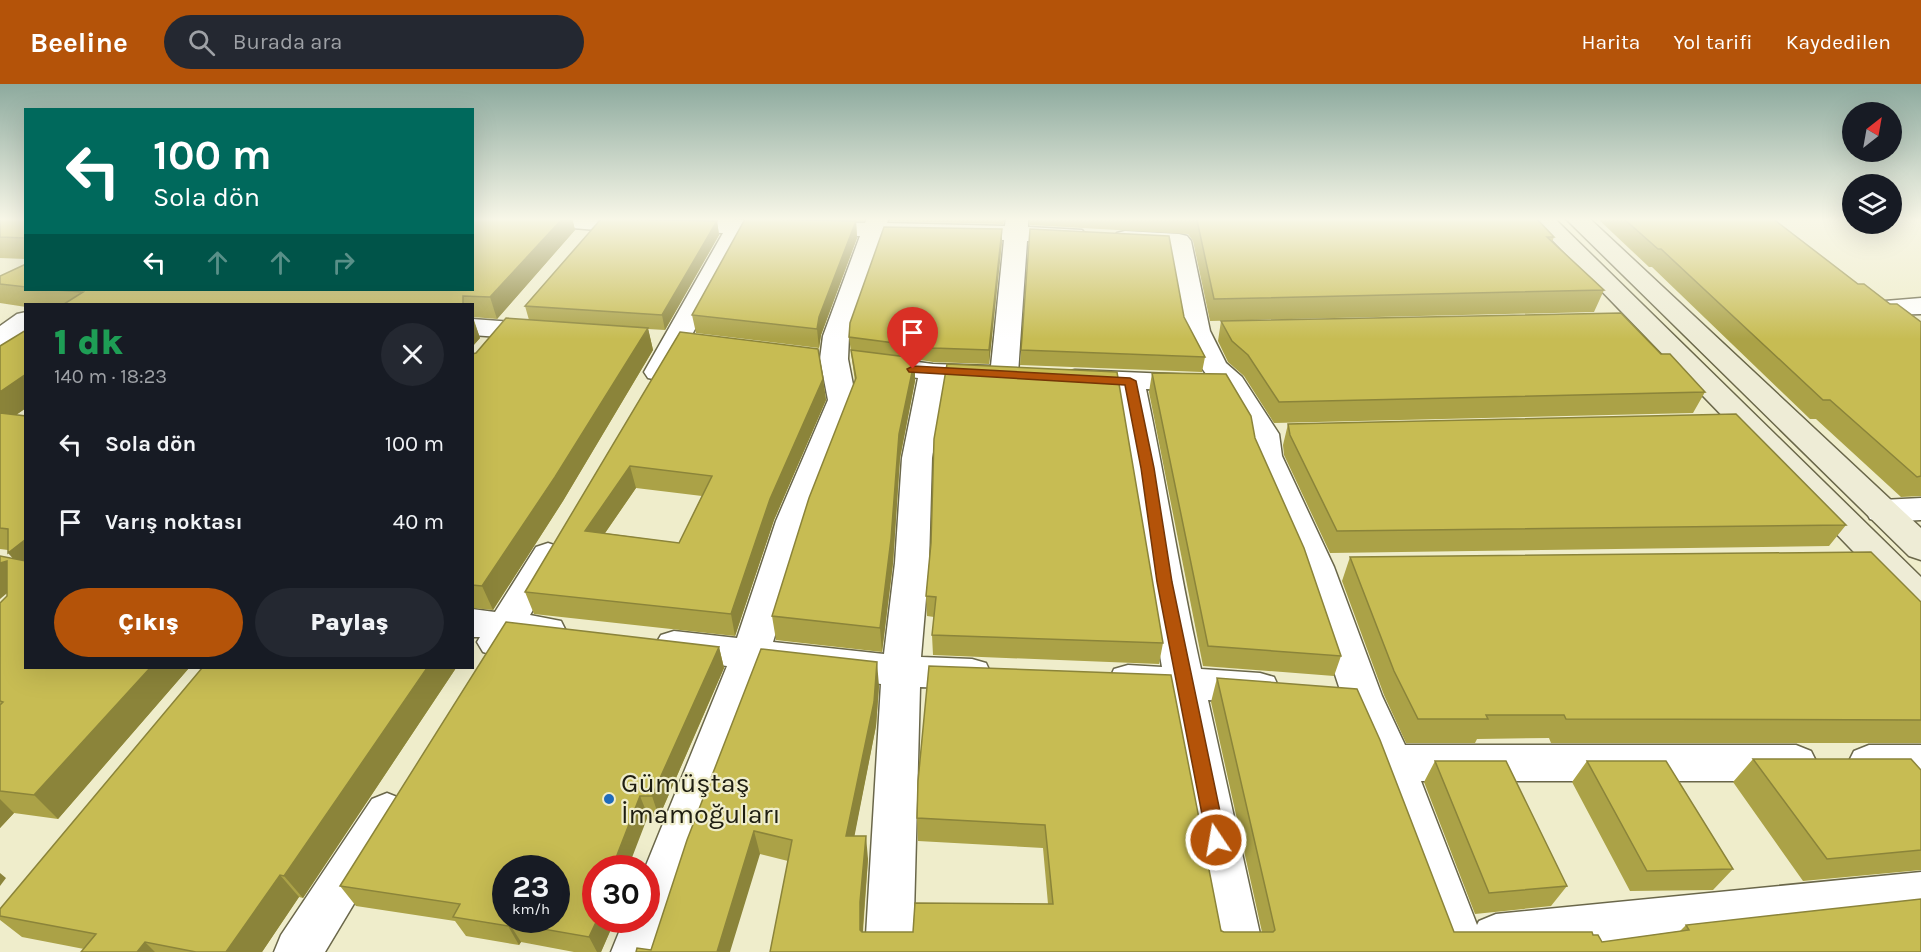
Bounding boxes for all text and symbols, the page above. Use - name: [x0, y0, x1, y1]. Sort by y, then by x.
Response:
- search box: [164, 15, 584, 69]
- text: Beeline: [30, 26, 128, 59]
- icon: search: [185, 26, 218, 59]
- text: Burada ara: [233, 29, 342, 55]
- text: Harita: [1581, 30, 1640, 54]
- text: Yol tarifi: [1673, 30, 1753, 54]
- text: Kaydedilen: [1786, 30, 1891, 54]
- north arrow: [1842, 102, 1902, 162]
- map controls: [1842, 102, 1902, 234]
- text: 100 m: [153, 130, 272, 180]
- icon: left: [54, 132, 132, 210]
- button: layers: [1842, 174, 1902, 234]
- text: Sola dön: [153, 181, 260, 213]
- icon: left: [138, 246, 171, 279]
- icon: ahead: [201, 246, 234, 279]
- icon: ahead: [264, 246, 297, 279]
- icon: right: [327, 246, 360, 279]
- pin: [887, 307, 938, 369]
- icon: arrive: [896, 316, 929, 349]
- text: 1 dk: [54, 321, 123, 363]
- button: close: [381, 323, 444, 386]
- text: 140 m · 18:23: [54, 365, 167, 388]
- icon: left: [54, 428, 87, 461]
- text: Sola dön: [105, 431, 196, 457]
- text: 100 m: [385, 431, 444, 457]
- icon: arrive: [54, 506, 87, 539]
- text: Varış noktası: [105, 509, 243, 535]
- text: 40 m: [393, 509, 444, 535]
- button: Çıkış: [54, 588, 243, 657]
- button: Paylaş: [255, 588, 444, 657]
- place label: Gümüştaş İmamoğuları: [621, 767, 781, 830]
- marker: Gümüştaş İmamoğuları: [602, 792, 616, 806]
- position arrow: [1184, 808, 1248, 872]
- speed limit sign: 30: [582, 855, 660, 933]
- text: 23: [513, 869, 549, 905]
- text: km/h: [512, 900, 550, 918]

